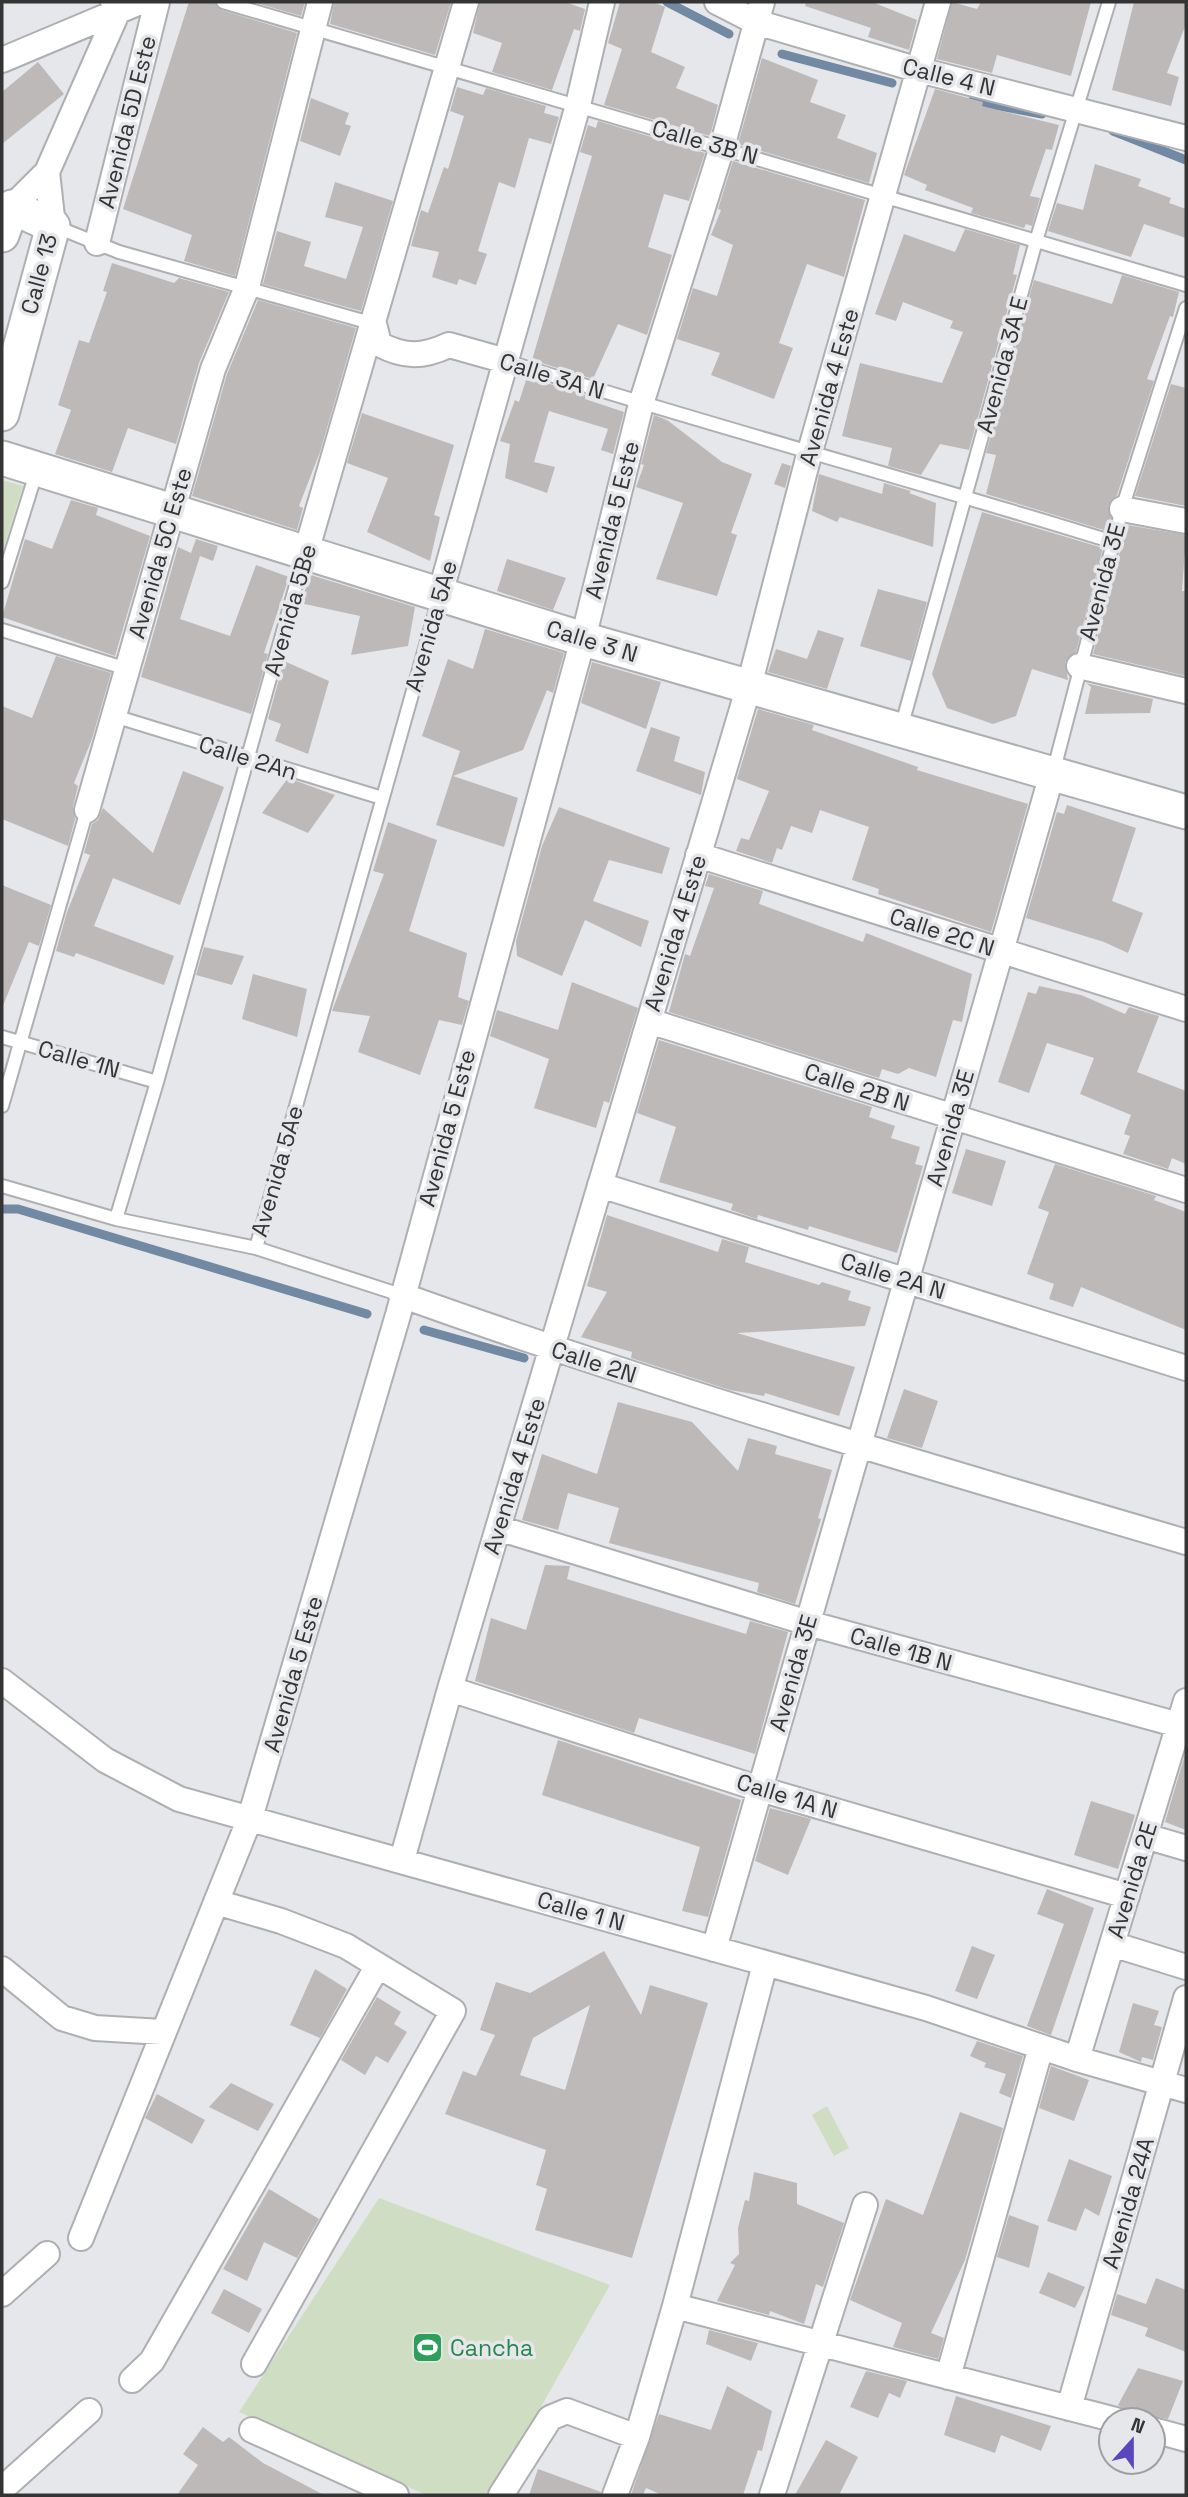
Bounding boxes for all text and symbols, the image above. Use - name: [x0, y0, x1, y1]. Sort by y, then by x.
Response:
- street label: Avenida 5D Este: [91, 33, 163, 211]
- street label: Calle 4 N: [900, 51, 998, 103]
- street label: Calle 3B N: [648, 113, 762, 171]
- street label: Calle 13: [14, 230, 64, 318]
- street label: Avenida 3A E: [969, 293, 1035, 437]
- street label: Avenida 4 Este: [792, 305, 866, 469]
- street label: Calle 3A N: [496, 346, 608, 406]
- street label: Avenida 5 Este: [578, 438, 646, 602]
- street label: Avenida 5C Este: [121, 464, 199, 642]
- street label: Avenida 3E: [1072, 520, 1132, 644]
- street label: Avenida 5Be: [257, 541, 323, 679]
- street label: Avenida 5Ae: [398, 557, 464, 695]
- street label: Calle 3 N: [543, 613, 641, 669]
- street label: Calle 2An: [195, 729, 301, 787]
- street label: Avenida 4 Este: [637, 851, 713, 1015]
- street label: Calle 2C N: [886, 901, 998, 963]
- street label: Calle 1N: [35, 1033, 123, 1085]
- street label: Avenida 5 Este: [412, 1046, 482, 1210]
- street label: Calle 2B N: [801, 1056, 913, 1118]
- street label: Avenida 3E: [919, 1066, 981, 1190]
- street label: Avenida 5Ae: [244, 1102, 310, 1240]
- street label: Calle 2A N: [837, 1246, 949, 1306]
- street label: Calle 2N: [548, 1334, 640, 1390]
- street label: Avenida 4 Este: [476, 1394, 552, 1558]
- street label: Avenida 5 Este: [256, 1592, 330, 1756]
- street label: Avenida 3E: [762, 1611, 824, 1735]
- street label: Calle 1B N: [846, 1620, 956, 1678]
- street label: Calle 1A N: [733, 1766, 841, 1826]
- street label: Avenida 2E: [1100, 1818, 1164, 1942]
- street label: Calle 1 N: [534, 1884, 628, 1938]
- street label: Avenida 24A: [1095, 2134, 1161, 2272]
- sports icon: Cancha: [410, 2331, 444, 2365]
- place label: Cancha: [450, 2333, 533, 2363]
- north arrow: [1097, 2406, 1167, 2476]
- text: N: [1127, 2412, 1148, 2440]

